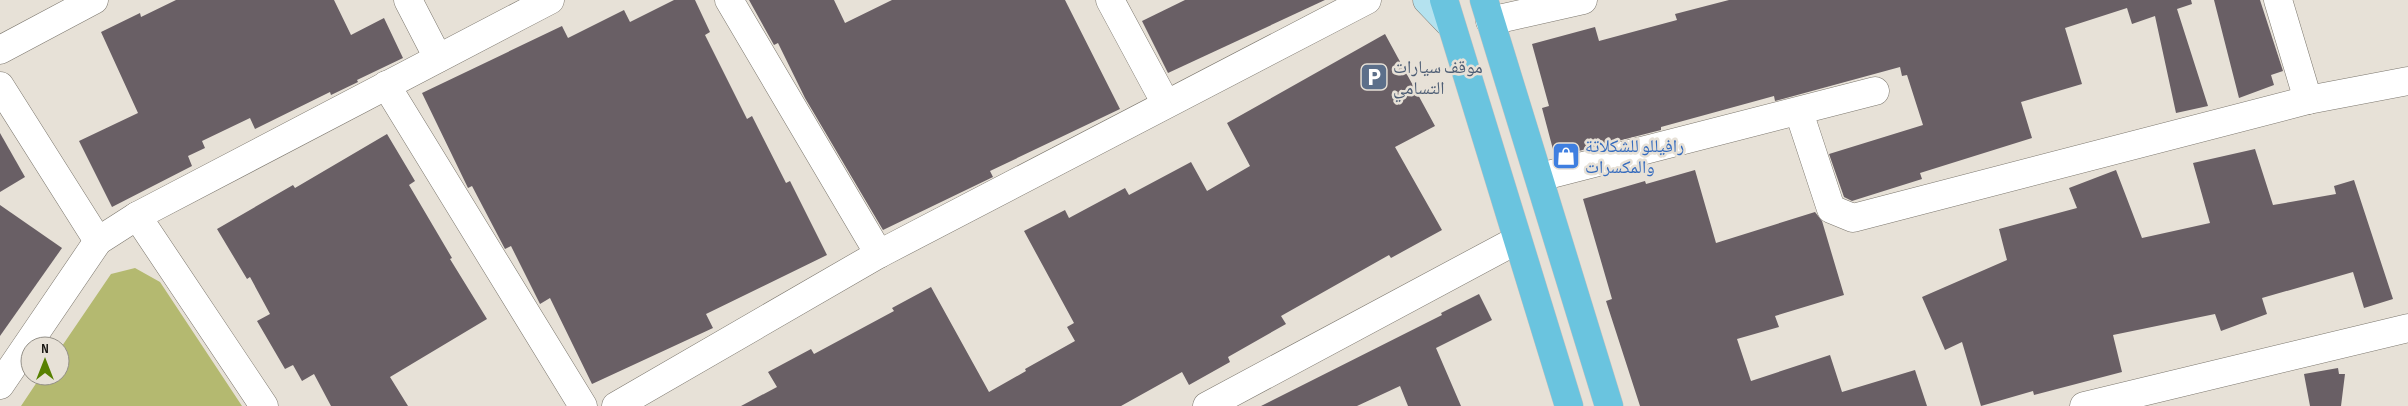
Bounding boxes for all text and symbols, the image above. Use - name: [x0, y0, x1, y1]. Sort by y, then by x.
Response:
- place label: موقف سيارات التسامي: [1393, 57, 1483, 102]
- parking icon: موقف سيارات التسامي: [1359, 62, 1389, 92]
- place label: رافيللو للشكلاتة والمكسرات: [1585, 136, 1684, 178]
- shop icon: رافيللو للشكلاتة والمكسرات: [1551, 141, 1581, 171]
- north arrow: [20, 336, 70, 386]
- text: N: [41, 340, 49, 357]

